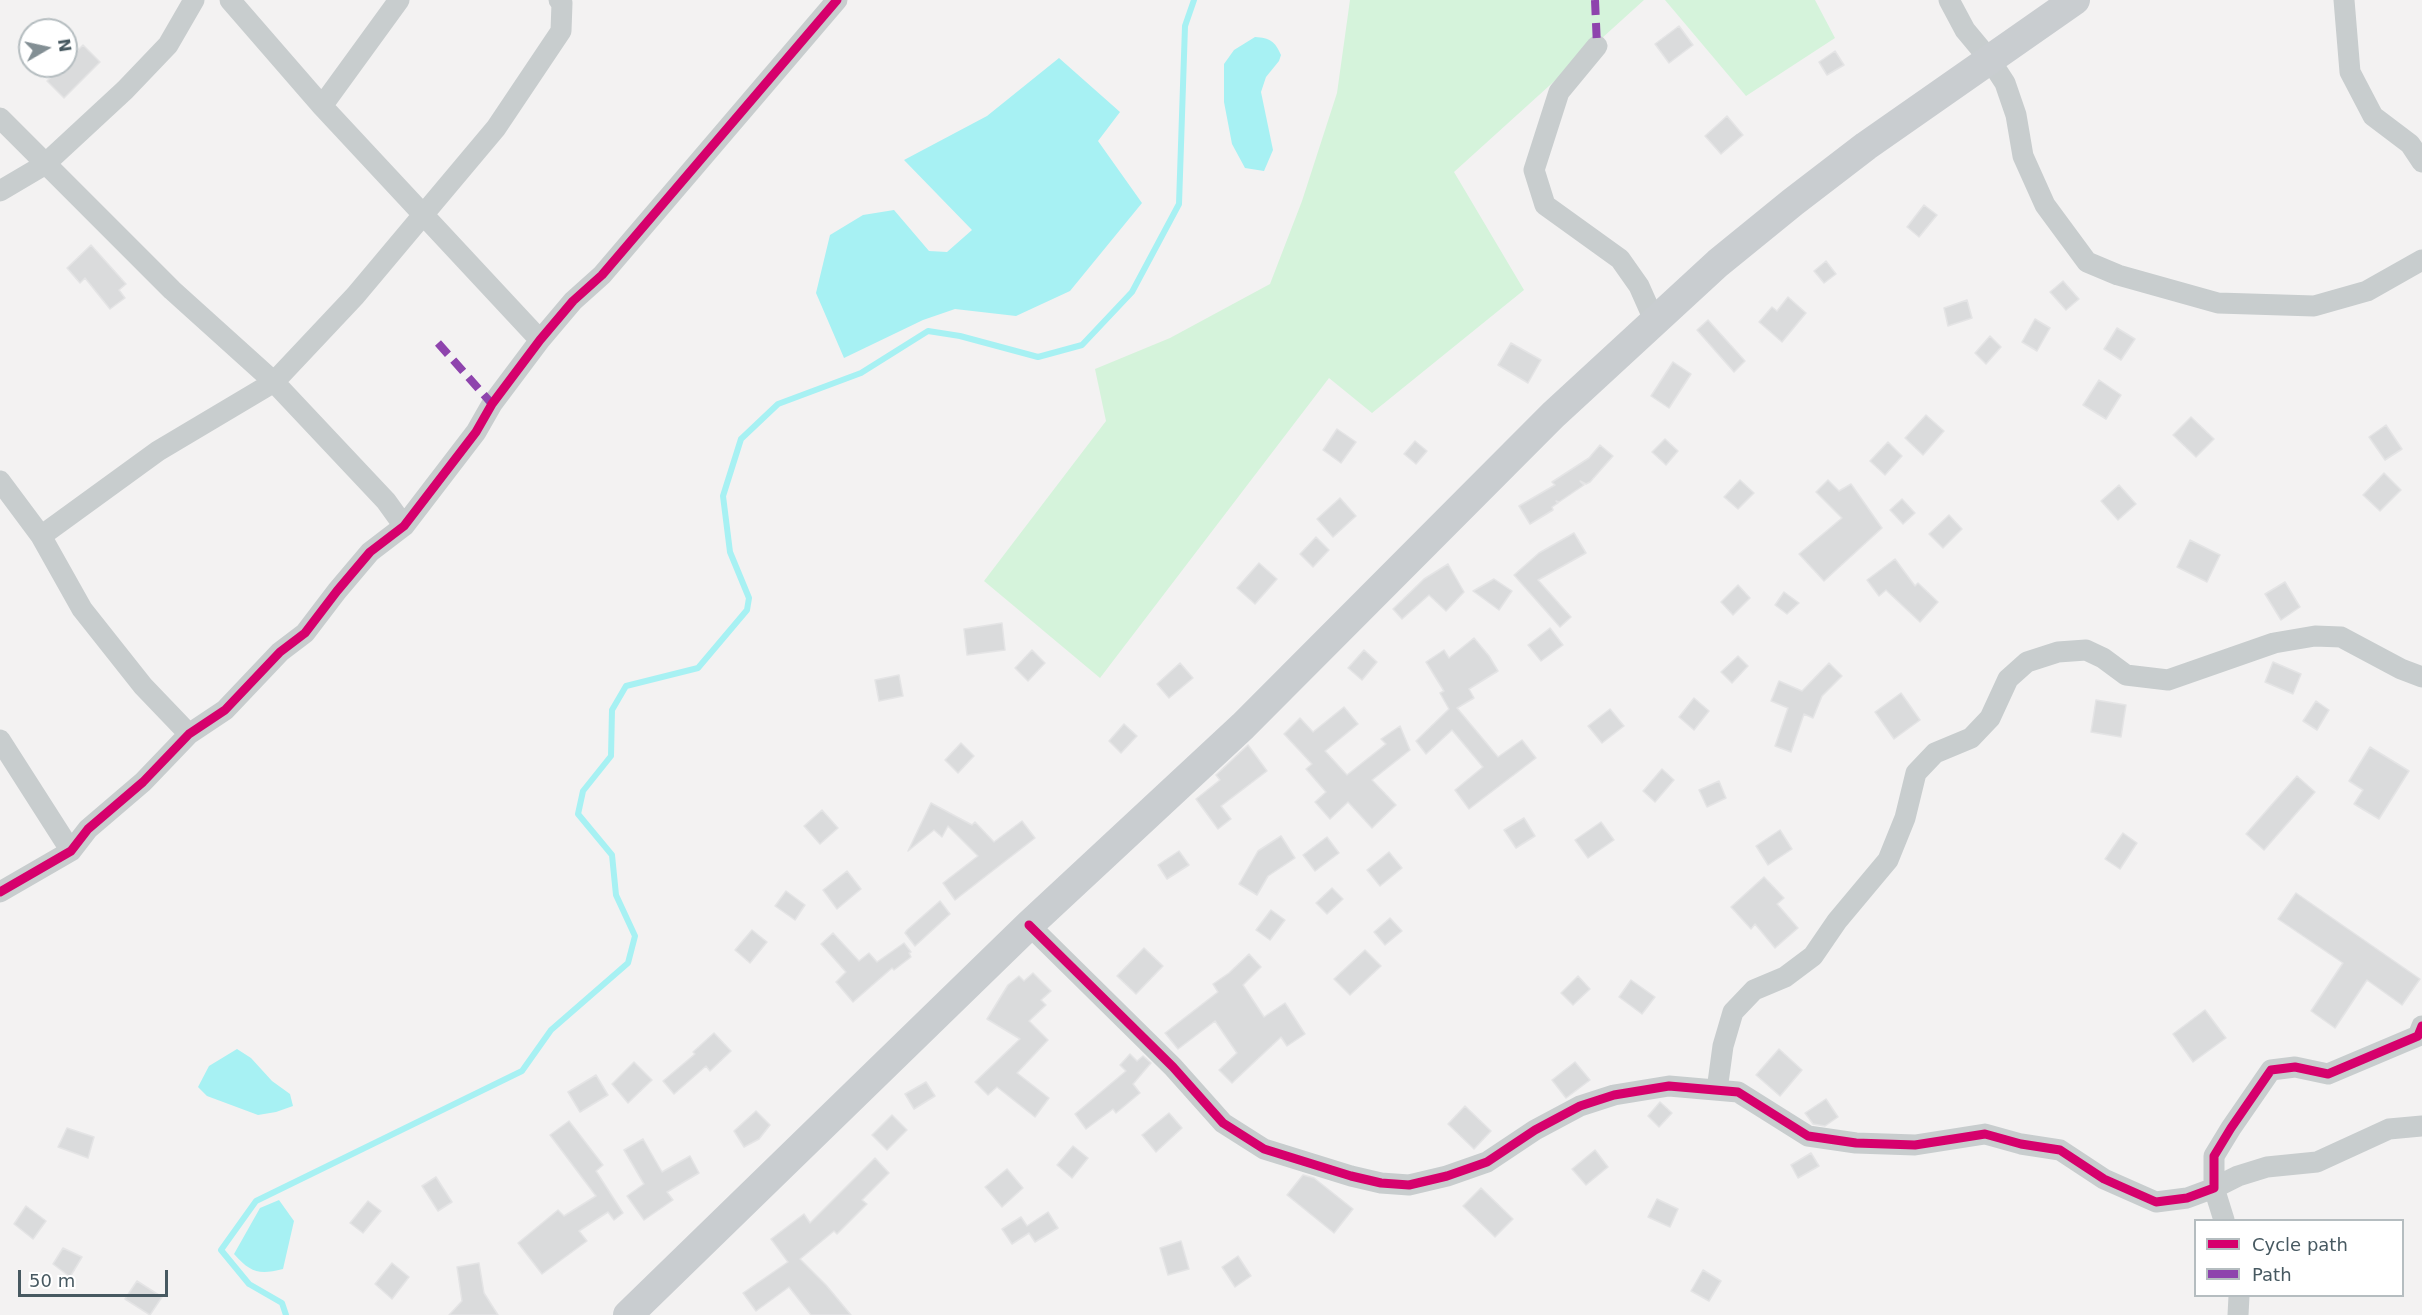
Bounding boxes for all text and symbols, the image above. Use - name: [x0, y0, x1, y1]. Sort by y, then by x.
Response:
- north arrow: [18, 18, 78, 78]
- text: N: [54, 37, 75, 54]
- legend: [2194, 1219, 2404, 1297]
- text: Cycle path: [2252, 1234, 2348, 1255]
- scale bar: [21, 1258, 171, 1296]
- text: Path: [2252, 1264, 2292, 1285]
- text: 50 m: [29, 1270, 75, 1291]

